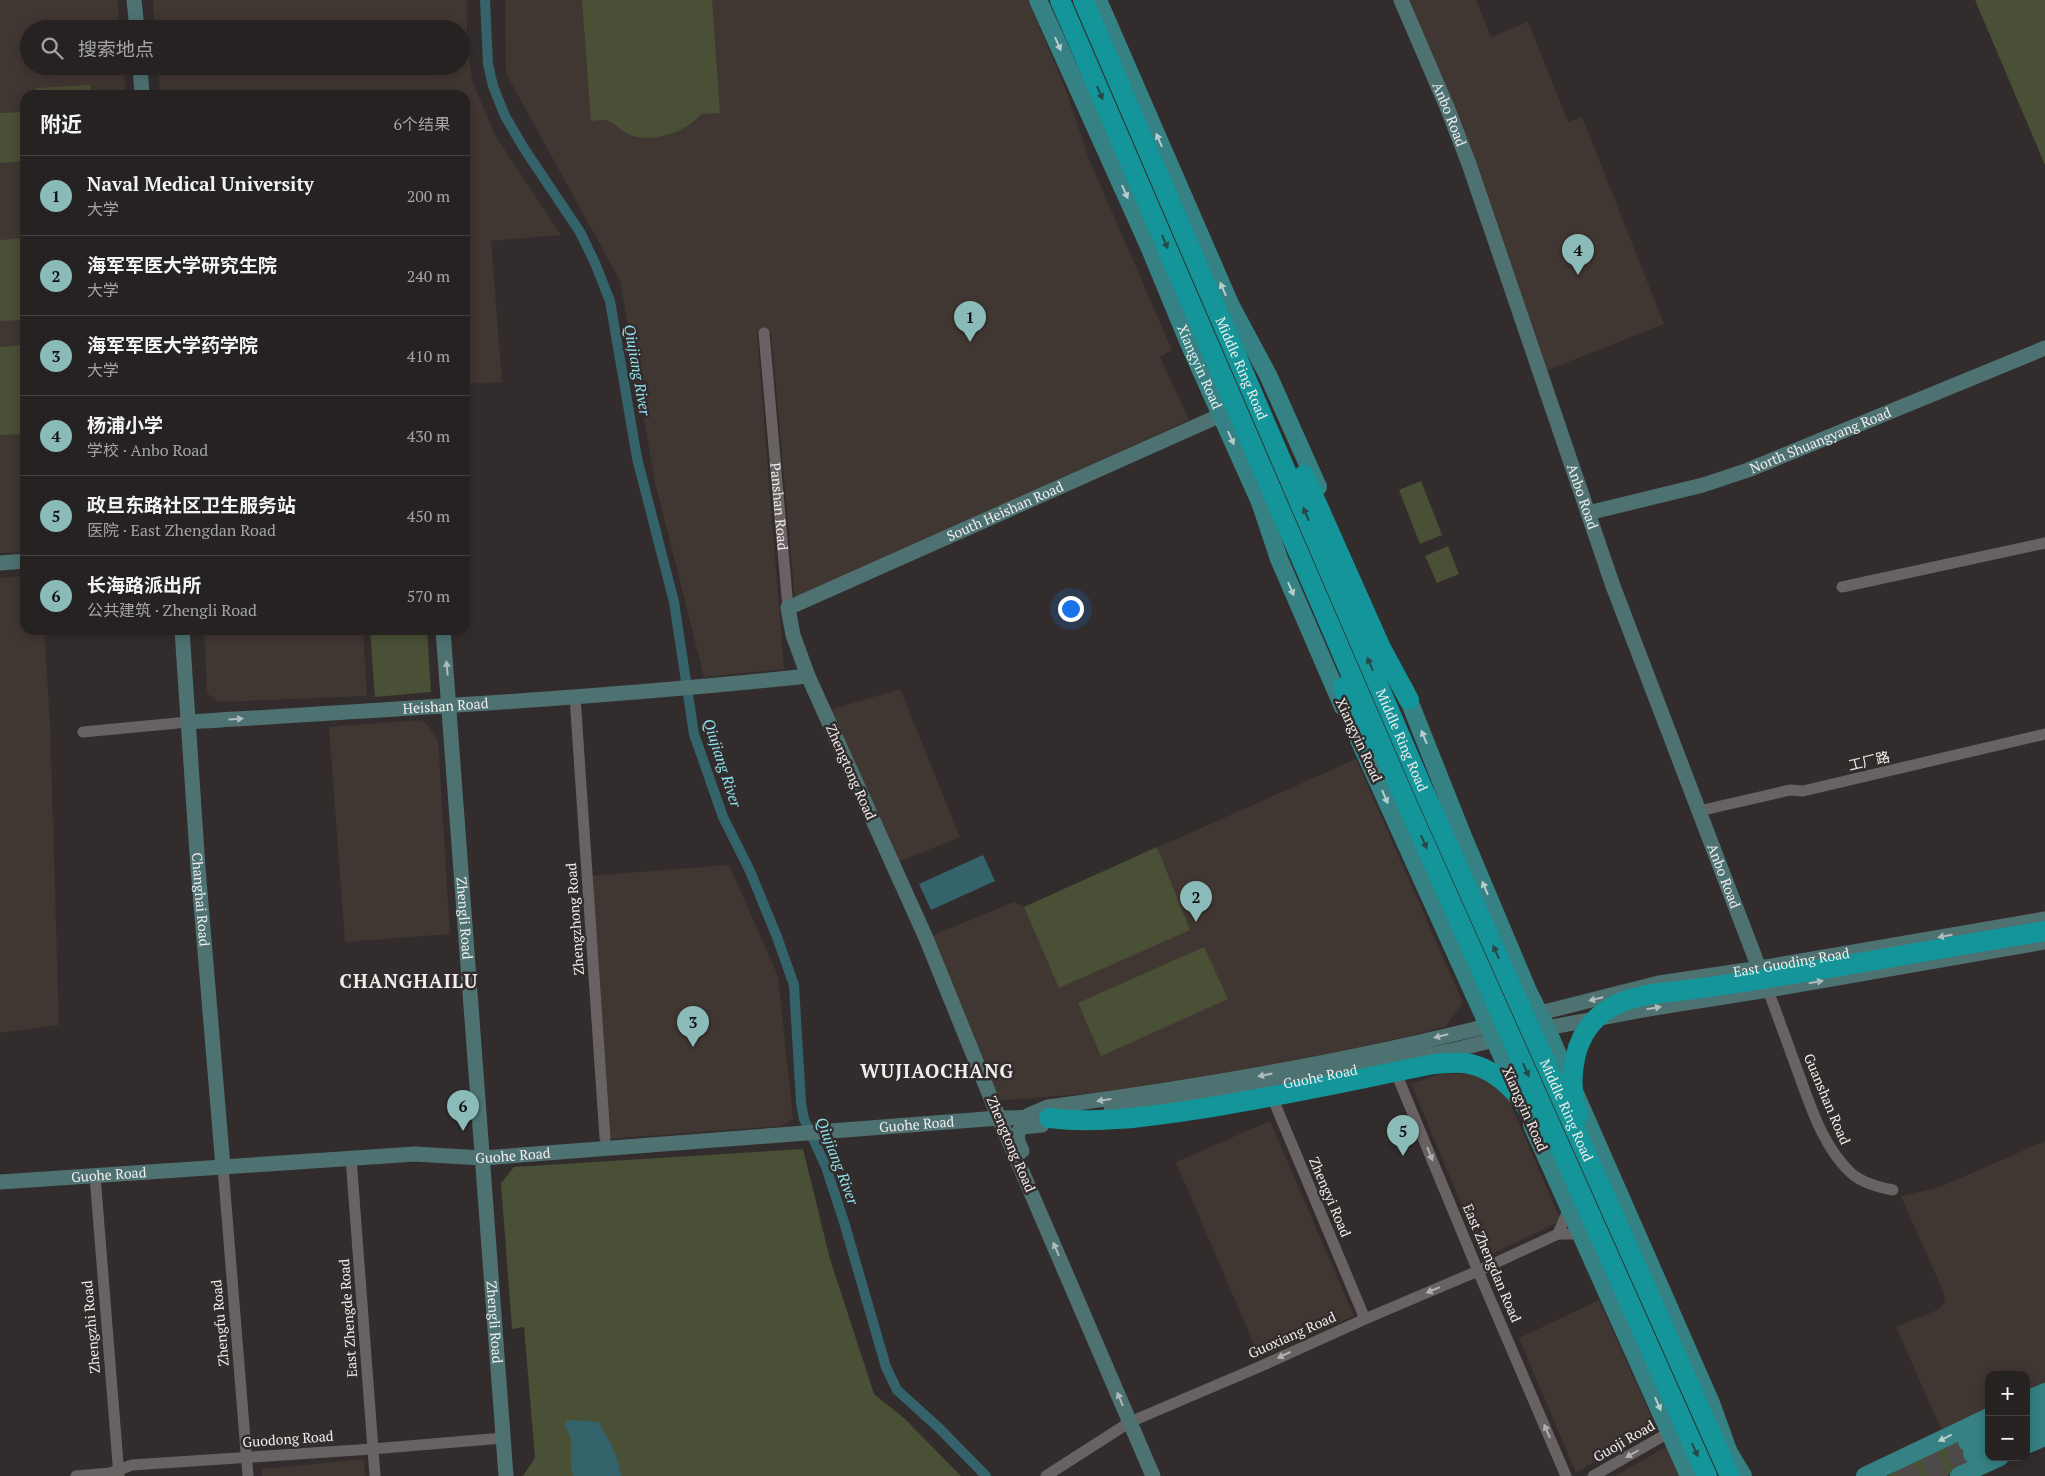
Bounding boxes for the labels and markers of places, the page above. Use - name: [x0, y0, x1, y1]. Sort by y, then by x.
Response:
- pin: 4: [1562, 234, 1594, 275]
- pin: 1: [954, 301, 986, 342]
- pin: 2: [1180, 881, 1212, 922]
- pin: 3: [677, 1006, 709, 1047]
- pin: 6: [447, 1090, 479, 1131]
- pin: 5: [1387, 1115, 1419, 1156]

